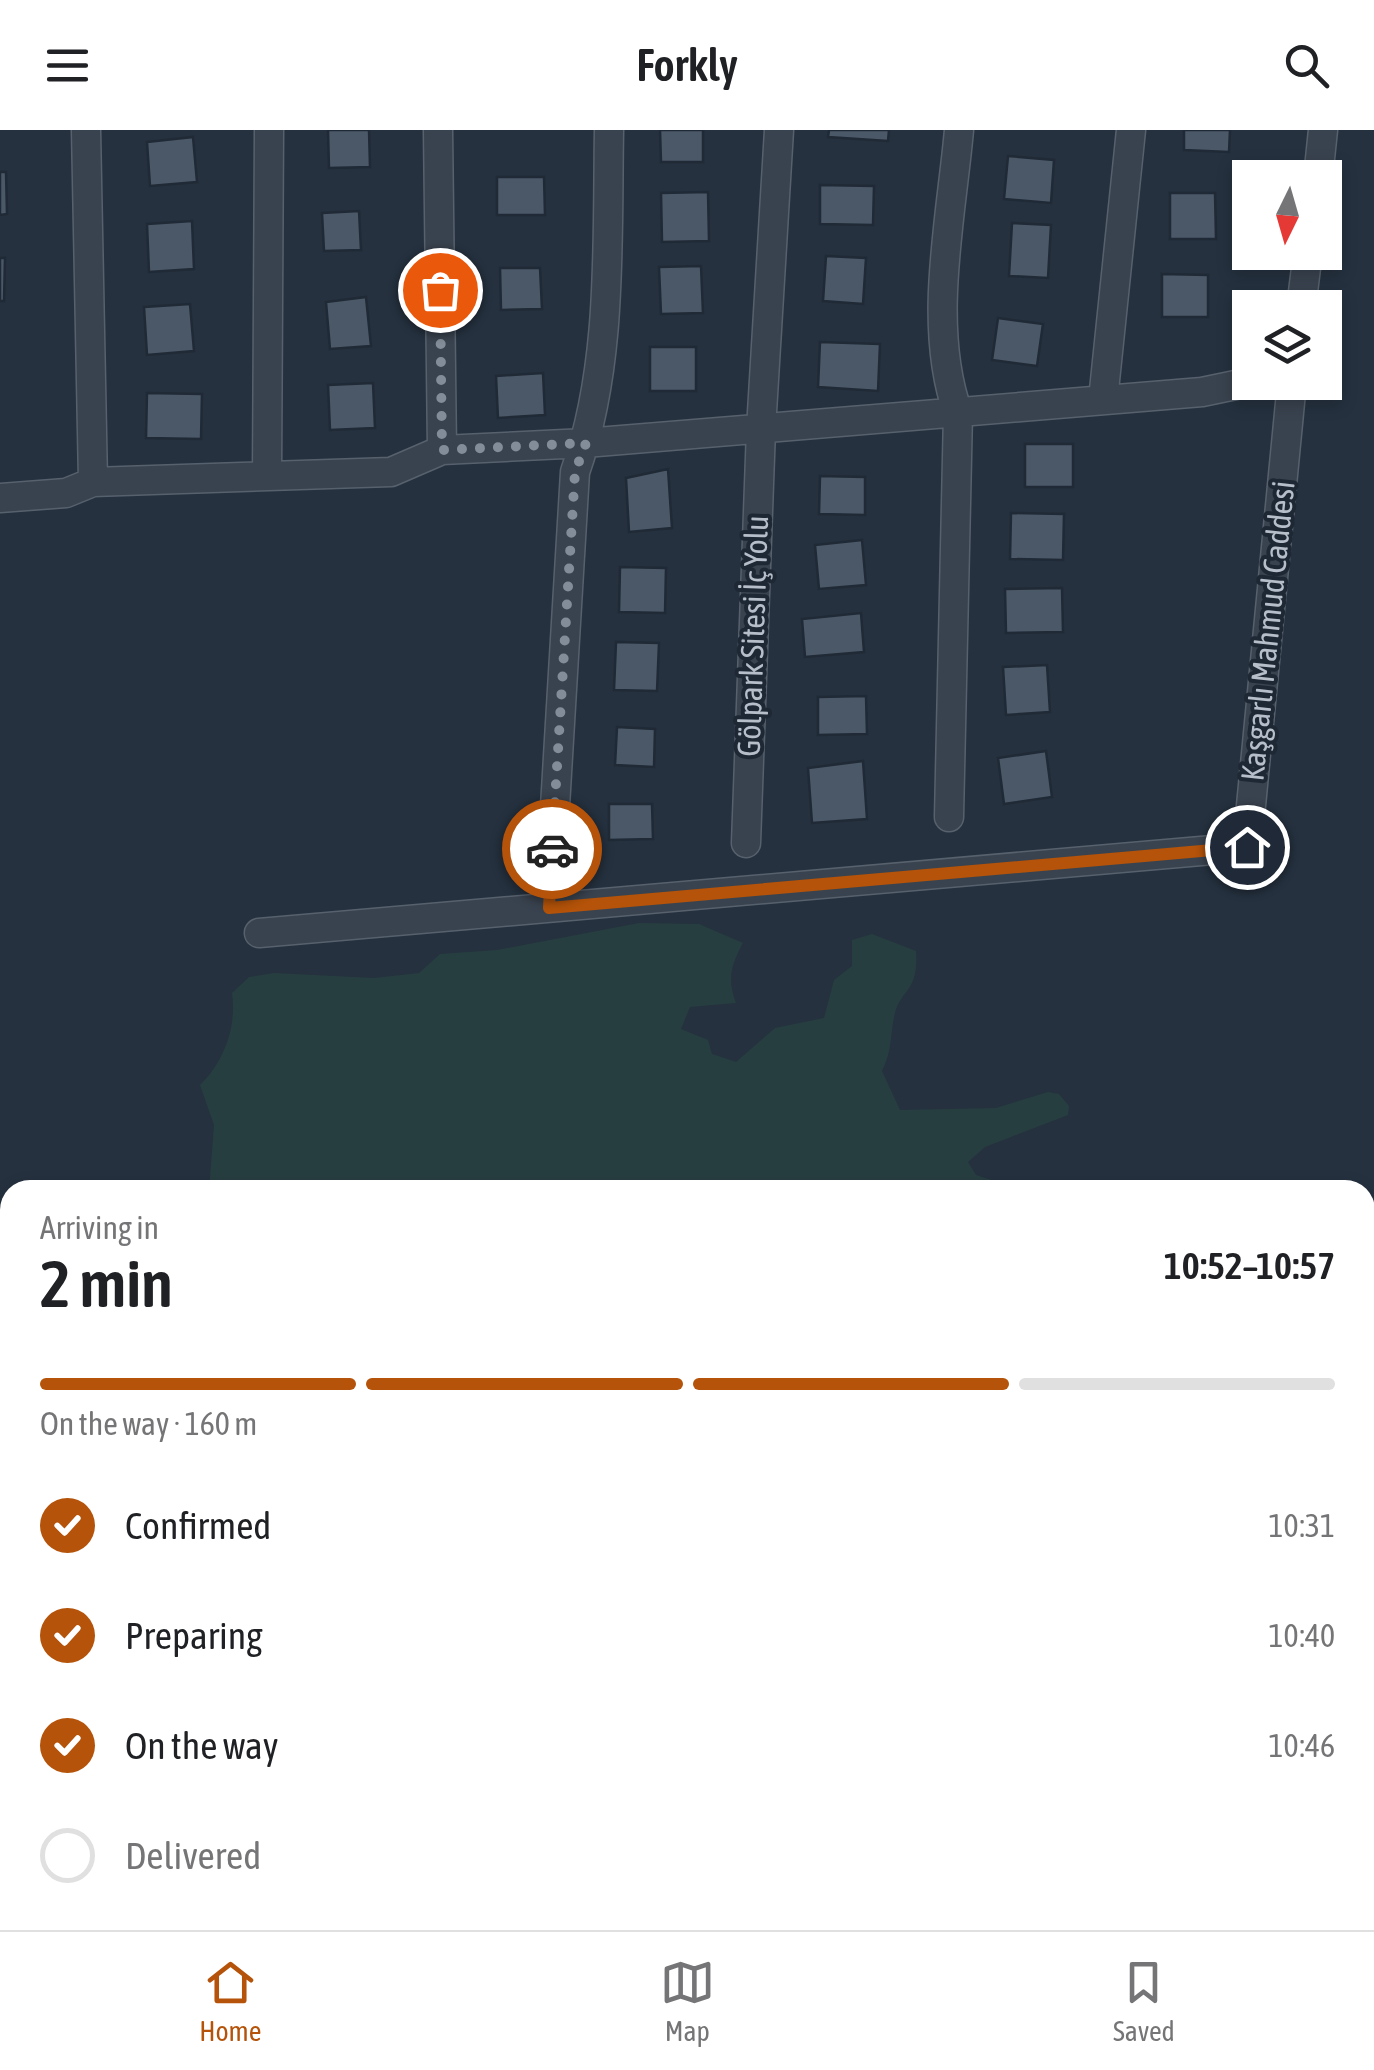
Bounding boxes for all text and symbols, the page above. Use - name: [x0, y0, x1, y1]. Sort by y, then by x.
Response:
- icon: menu: [40, 38, 95, 93]
- icon: search: [1279, 38, 1334, 93]
- text: Forkly: [636, 39, 738, 91]
- north arrow: [1232, 160, 1342, 270]
- map controls: [1232, 160, 1342, 400]
- pin: [398, 248, 483, 333]
- icon: bag: [413, 263, 468, 318]
- button: layers: [1232, 290, 1342, 400]
- street label: Kaşgarlı Mahmud Caddesi: [1233, 479, 1302, 783]
- street label: Gölpark Sitesi İç Yolu: [730, 515, 775, 757]
- courier: [502, 799, 602, 899]
- pin: [1205, 805, 1290, 890]
- icon: home: [1220, 820, 1275, 875]
- icon: car: [525, 822, 580, 877]
- text: Arriving in: [40, 1209, 159, 1246]
- text: 10:52–10:57: [1164, 1244, 1335, 1287]
- text: 2 min: [40, 1246, 173, 1321]
- text: On the way · 160 m: [40, 1405, 257, 1442]
- icon: check: [40, 1498, 95, 1553]
- text: Confirmed: [125, 1504, 271, 1547]
- text: 10:31: [1269, 1507, 1335, 1544]
- icon: check: [40, 1608, 95, 1663]
- text: Preparing: [125, 1614, 263, 1657]
- text: 10:40: [1269, 1617, 1335, 1654]
- icon: check: [40, 1718, 95, 1773]
- text: On the way: [125, 1724, 278, 1767]
- text: 10:46: [1269, 1727, 1335, 1764]
- text: Delivered: [125, 1834, 261, 1877]
- tab: Home: [199, 1955, 261, 2047]
- tab: Map: [660, 1955, 715, 2047]
- tab: Saved: [1113, 1955, 1175, 2047]

